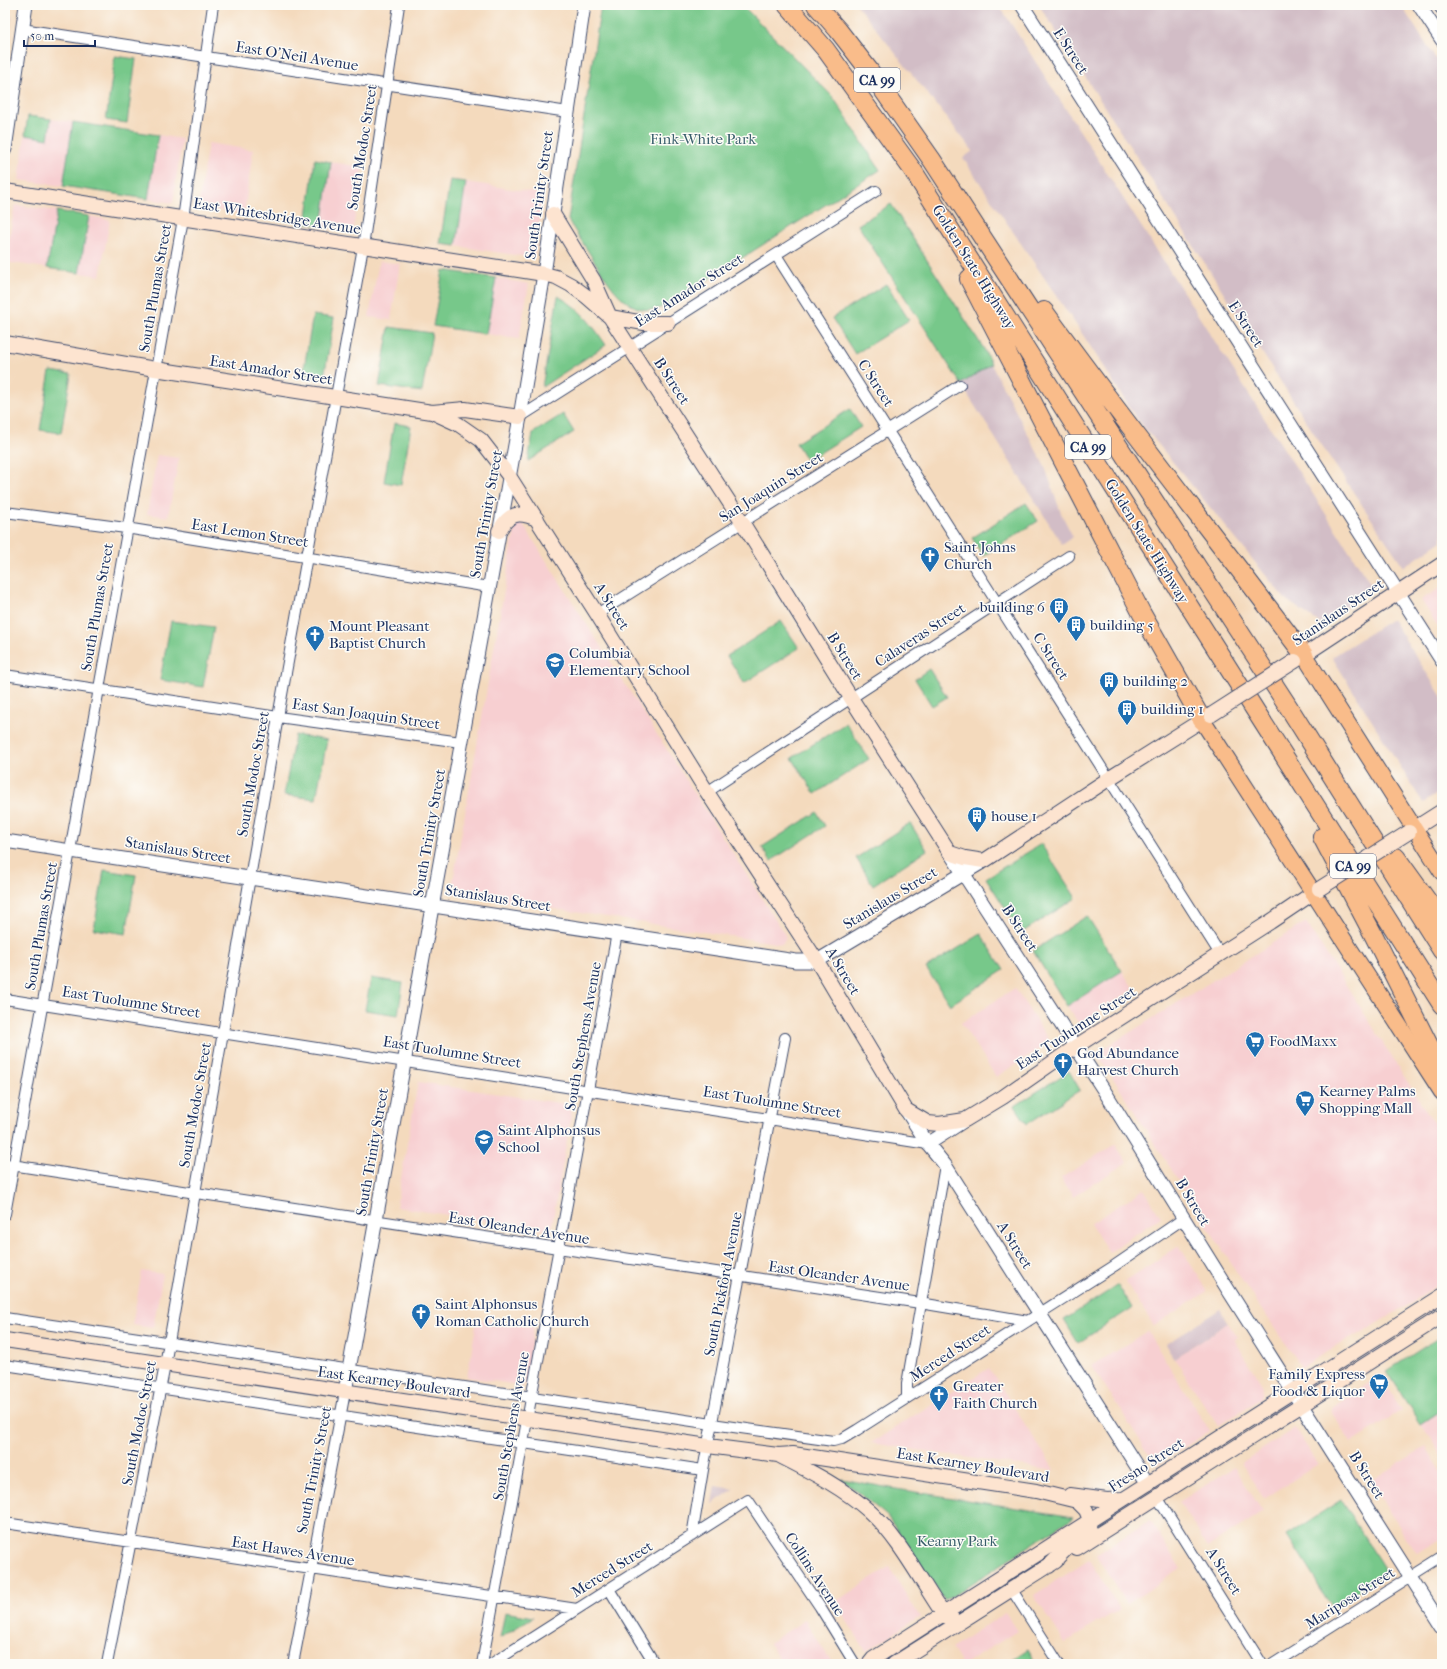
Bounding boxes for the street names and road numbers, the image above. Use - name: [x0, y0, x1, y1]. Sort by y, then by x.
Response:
- street label: E Street: [1049, 24, 1093, 78]
- street label: East O'Neil Avenue: [234, 37, 360, 75]
- road number: CA 99: [854, 68, 900, 92]
- street label: South Modoc Street: [343, 82, 381, 211]
- street label: South Trinity Street: [521, 129, 557, 260]
- street label: East Whitesbridge Avenue: [192, 194, 363, 238]
- street label: Golden State Highway: [928, 201, 1020, 334]
- street label: South Plumas Street: [135, 222, 175, 354]
- street label: East Amador Street: [632, 249, 747, 331]
- street label: E Street: [1224, 297, 1268, 351]
- street label: East Amador Street: [208, 351, 334, 389]
- street label: B Street: [650, 354, 694, 408]
- street label: C Street: [854, 356, 898, 411]
- road number: CA 99: [1065, 435, 1111, 459]
- street label: South Trinity Street: [466, 448, 506, 579]
- street label: San Joaquin Street: [716, 448, 827, 526]
- street label: Golden State Highway: [1101, 475, 1193, 608]
- street label: East Lemon Street: [190, 515, 310, 551]
- street label: South Plumas Street: [77, 541, 117, 673]
- street label: Stanislaus Street: [1289, 574, 1388, 649]
- street label: A Street: [590, 578, 634, 634]
- street label: Calaveras Street: [871, 599, 969, 671]
- street label: B Street: [823, 629, 867, 684]
- street label: C Street: [1029, 629, 1073, 684]
- street label: East San Joaquin Street: [291, 695, 442, 733]
- street label: South Modoc Street: [233, 709, 273, 838]
- street label: South Trinity Street: [409, 767, 449, 898]
- street label: Stanislaus Street: [124, 833, 233, 867]
- road number: CA 99: [1330, 854, 1376, 878]
- street label: South Plumas Street: [21, 860, 61, 992]
- street label: Stanislaus Street: [840, 863, 941, 933]
- street label: Stanislaus Street: [444, 881, 553, 915]
- street label: B Street: [998, 901, 1042, 955]
- street label: A Street: [821, 943, 865, 999]
- street label: South Stephens Avenue: [561, 960, 605, 1112]
- street label: East Tuolumne Street: [61, 982, 202, 1022]
- street label: East Tuolumne Street: [1013, 982, 1140, 1074]
- street label: East Tuolumne Street: [382, 1032, 523, 1072]
- street label: South Modoc Street: [175, 1040, 215, 1169]
- street label: East Tuolumne Street: [702, 1082, 843, 1122]
- street label: South Trinity Street: [352, 1086, 392, 1217]
- street label: B Street: [1172, 1175, 1215, 1230]
- street label: East Oleander Avenue: [447, 1208, 591, 1248]
- street label: South Pickford Avenue: [700, 1210, 746, 1358]
- street label: A Street: [993, 1217, 1037, 1273]
- street label: East Oleander Avenue: [767, 1257, 911, 1295]
- street label: Merced Street: [906, 1320, 994, 1386]
- street label: South Stephens Avenue: [489, 1350, 533, 1502]
- street label: South Modoc Street: [118, 1358, 160, 1487]
- street label: East Kearney Boulevard: [316, 1362, 472, 1402]
- street label: South Trinity Street: [293, 1404, 335, 1535]
- street label: Fresno Street: [1105, 1434, 1188, 1496]
- street label: East Kearney Boulevard: [895, 1444, 1051, 1486]
- street label: B Street: [1345, 1448, 1389, 1503]
- street label: Collins Avenue: [781, 1529, 849, 1620]
- street label: East Hawes Avenue: [230, 1532, 356, 1570]
- street label: Merced Street: [568, 1537, 656, 1601]
- street label: A Street: [1202, 1543, 1246, 1599]
- street label: Mariposa Street: [1302, 1563, 1399, 1633]

